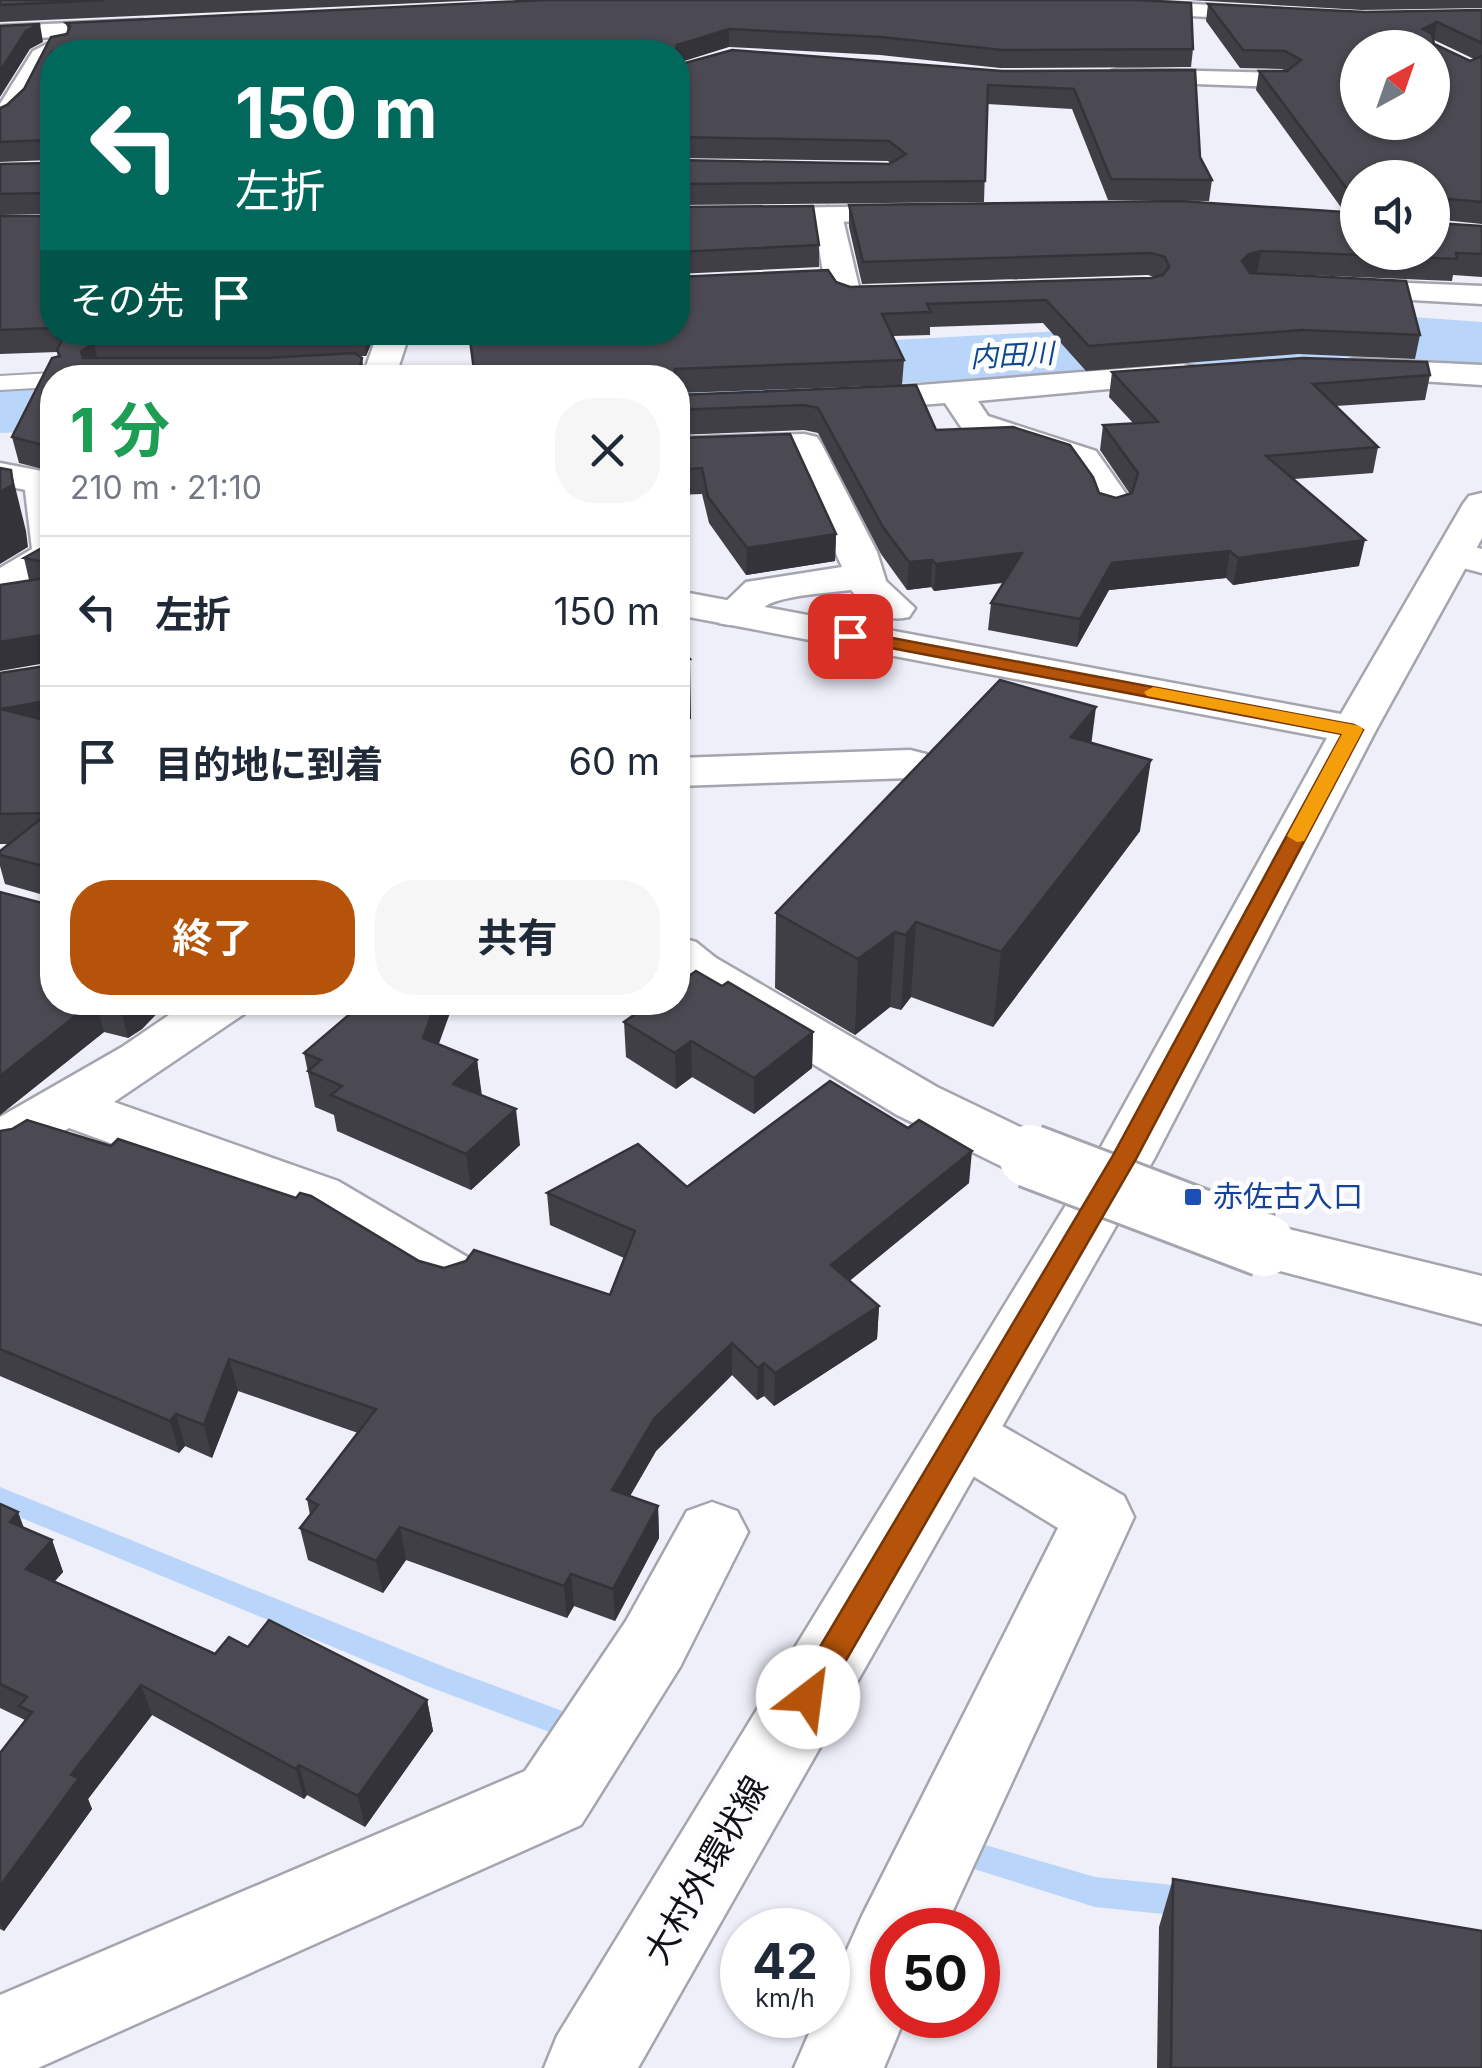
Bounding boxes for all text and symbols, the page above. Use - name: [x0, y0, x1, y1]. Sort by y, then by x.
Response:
- north arrow: [1340, 30, 1450, 140]
- map controls: [1340, 30, 1450, 270]
- text: 150 m: [235, 70, 438, 155]
- icon: left: [70, 80, 200, 210]
- button: sound: [1340, 160, 1450, 270]
- text: 左折: [235, 163, 325, 218]
- icon: arrive: [204, 270, 259, 325]
- text: その先: [70, 277, 184, 323]
- water label: 内田川: [969, 336, 1058, 374]
- text: 1 分: [70, 394, 170, 466]
- button: close: [555, 398, 660, 503]
- text: 210 m · 21:10: [70, 468, 262, 507]
- icon: left: [70, 584, 125, 639]
- text: 150 m: [553, 588, 660, 634]
- text: 左折: [155, 591, 231, 637]
- pin: [808, 594, 893, 679]
- icon: arrive: [823, 609, 878, 664]
- icon: arrive: [70, 734, 125, 789]
- text: 60 m: [568, 738, 660, 784]
- text: 目的地に到着: [155, 741, 383, 787]
- button: 終了: [70, 880, 355, 995]
- button: 共有: [375, 880, 660, 995]
- place label: 赤佐古入口: [1213, 1178, 1363, 1214]
- marker: 赤佐古入口: [1182, 1186, 1204, 1208]
- position arrow: [756, 1645, 860, 1749]
- street label: 大村外環状線: [634, 1768, 776, 1971]
- speed limit sign: 50: [870, 1908, 1000, 2038]
- text: 42: [752, 1931, 818, 1991]
- text: km/h: [755, 1983, 815, 2013]

